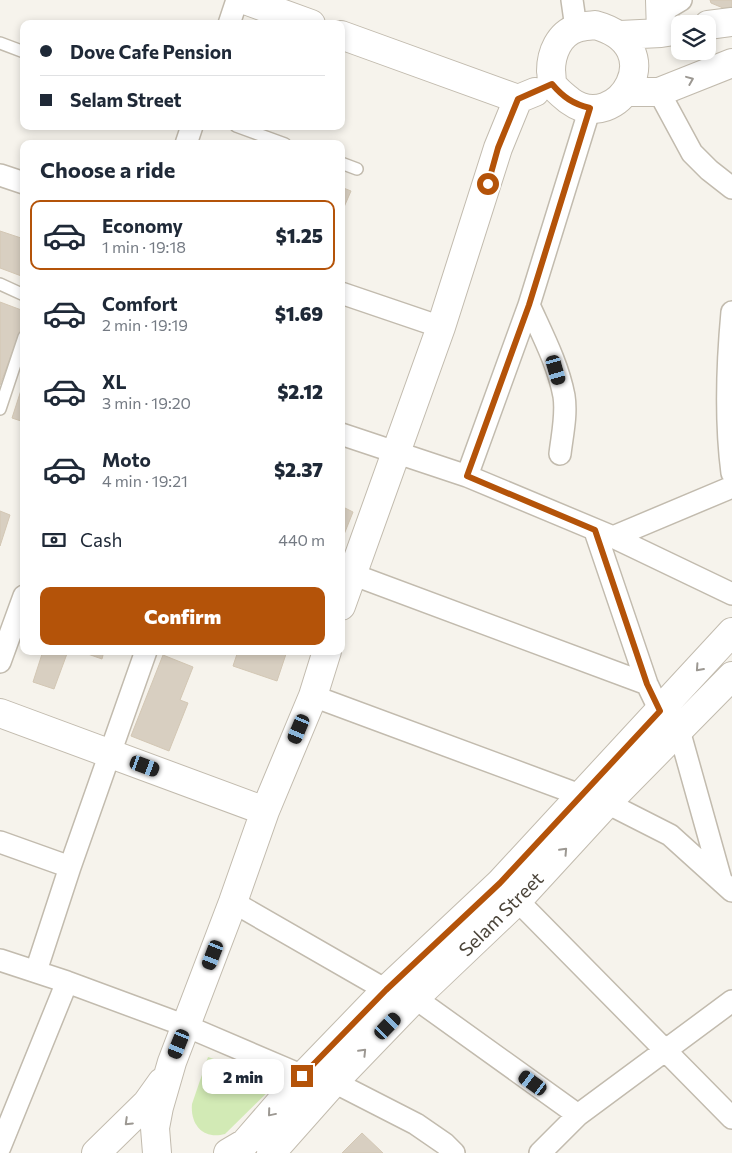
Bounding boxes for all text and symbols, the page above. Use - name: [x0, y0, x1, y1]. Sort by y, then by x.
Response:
- map controls: [671, 15, 716, 60]
- button: layers: [671, 15, 716, 60]
- text: Dove Cafe Pension: [70, 40, 232, 63]
- one-way arrow: [685, 75, 694, 86]
- text: Selam Street: [70, 88, 182, 111]
- text: Choose a ride: [40, 156, 175, 183]
- route start: [477, 173, 499, 195]
- icon: car: [42, 213, 87, 258]
- text: Economy: [102, 214, 183, 237]
- text: $1.25: [276, 224, 323, 247]
- text: 1 min · 19:18: [102, 237, 186, 256]
- icon: car: [42, 291, 87, 336]
- text: Comfort: [102, 292, 178, 315]
- text: $1.69: [275, 302, 323, 325]
- text: 2 min · 19:19: [102, 315, 188, 334]
- car: [544, 354, 567, 386]
- icon: car: [42, 369, 87, 414]
- text: XL: [102, 370, 127, 393]
- text: $2.12: [277, 380, 323, 403]
- text: 3 min · 19:20: [102, 393, 191, 412]
- icon: car: [42, 447, 87, 492]
- text: Moto: [102, 448, 151, 471]
- text: $2.37: [274, 458, 323, 481]
- text: 4 min · 19:21: [102, 471, 188, 490]
- icon: cash: [40, 526, 68, 554]
- text: Cash: [80, 528, 122, 551]
- text: 440 m: [278, 530, 325, 549]
- button: Confirm: [40, 587, 325, 645]
- one-way arrow: [696, 662, 705, 671]
- car: [286, 712, 311, 746]
- car: [128, 754, 161, 778]
- one-way arrow: [558, 847, 567, 856]
- street label: Selam Street: [454, 867, 548, 961]
- car: [200, 938, 225, 972]
- car: [372, 1010, 403, 1042]
- car: [166, 1027, 191, 1061]
- one-way arrow: [357, 1049, 366, 1058]
- callout: 2 min: [202, 1058, 284, 1094]
- route end: [291, 1065, 313, 1087]
- text: 2 min: [223, 1067, 263, 1086]
- car: [516, 1068, 549, 1098]
- one-way arrow: [268, 1107, 277, 1116]
- one-way arrow: [125, 1116, 134, 1125]

